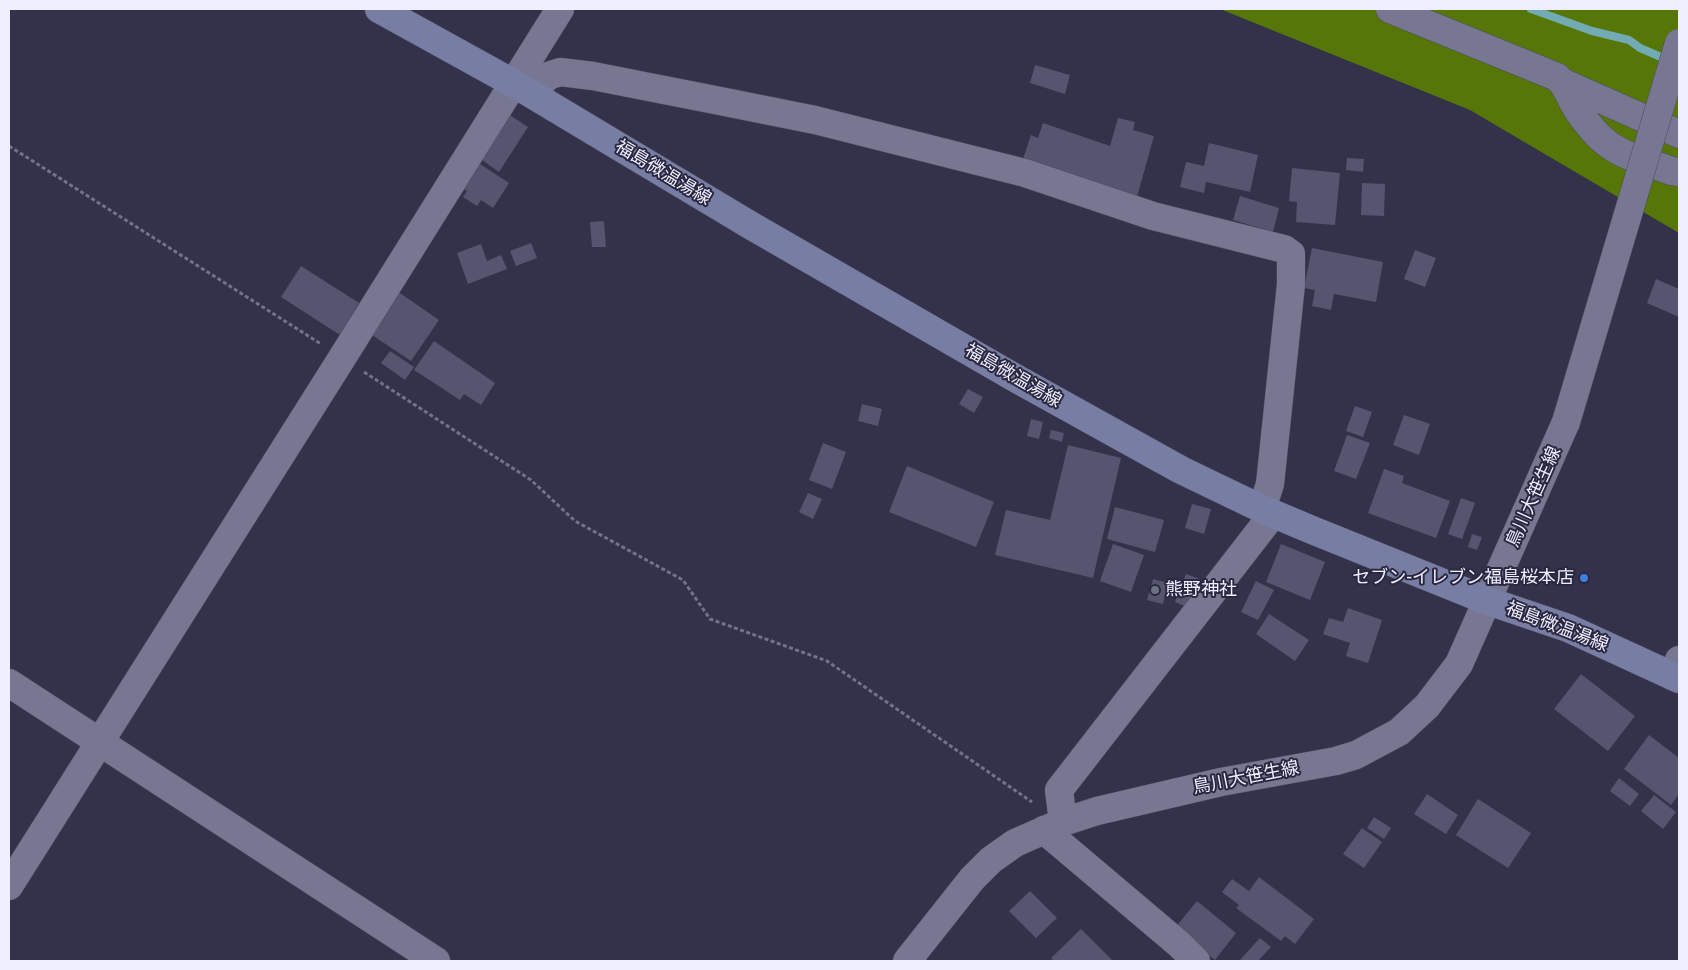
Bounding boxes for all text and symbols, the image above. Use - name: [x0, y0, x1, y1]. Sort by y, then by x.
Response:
- street label: 福島微温湯線: [611, 136, 715, 210]
- street label: 福島微温湯線: [961, 340, 1065, 412]
- street label: 鳥川大笹生線: [1502, 443, 1566, 551]
- place label: セブン-イレブン福島桜本店: [1352, 567, 1574, 589]
- marker: セブン-イレブン福島桜本店: [1578, 572, 1590, 584]
- place label: 熊野神社: [1165, 579, 1237, 601]
- marker: 熊野神社: [1149, 584, 1161, 596]
- street label: 福島微温湯線: [1503, 598, 1611, 656]
- street label: 鳥川大笹生線: [1191, 757, 1301, 799]

